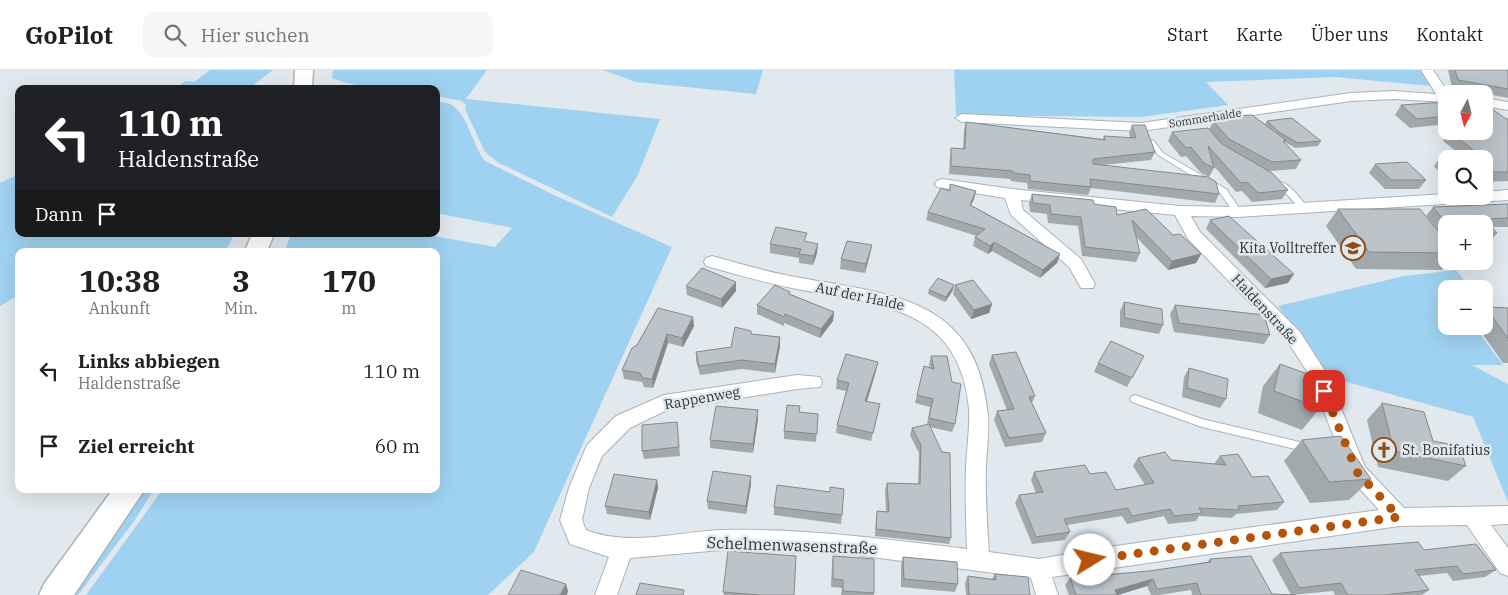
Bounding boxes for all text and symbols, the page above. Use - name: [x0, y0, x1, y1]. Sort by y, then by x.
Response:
- search box: [143, 12, 493, 57]
- text: GoPilot: [25, 19, 113, 51]
- icon: search: [161, 21, 189, 49]
- text: Hier suchen: [201, 23, 310, 47]
- text: Start: [1167, 23, 1208, 46]
- text: Karte: [1236, 23, 1283, 46]
- text: Über uns: [1311, 23, 1388, 46]
- text: Kontakt: [1416, 23, 1483, 46]
- north arrow: [1438, 85, 1492, 140]
- map controls: [1438, 85, 1493, 335]
- text: 110 m: [118, 100, 223, 146]
- icon: left: [35, 105, 100, 170]
- street label: Sommerhalde: [1168, 105, 1242, 131]
- text: Haldenstraße: [118, 144, 259, 173]
- button: search: [1438, 150, 1493, 205]
- icon: arrive: [93, 200, 121, 228]
- text: Dann: [35, 202, 83, 226]
- button: +: [1438, 215, 1493, 270]
- school or university icon: Kita Volltreffer: [1340, 235, 1366, 261]
- place label: Kita Volltreffer: [1239, 239, 1337, 257]
- text: 10:38: [79, 261, 160, 300]
- text: 3: [232, 261, 250, 300]
- text: 170: [322, 261, 376, 300]
- street label: Haldenstraße: [1228, 270, 1302, 348]
- street label: Auf der Halde: [814, 278, 906, 314]
- button: −: [1438, 280, 1493, 335]
- text: Ankunft: [89, 298, 150, 318]
- text: Min.: [224, 298, 258, 318]
- text: m: [341, 298, 357, 318]
- text: Links abbiegen: [78, 349, 220, 373]
- icon: left: [35, 357, 63, 385]
- text: 110 m: [363, 359, 420, 383]
- pin: [1303, 370, 1345, 412]
- text: Haldenstraße: [78, 373, 181, 393]
- icon: arrive: [1310, 377, 1338, 405]
- street label: Rappenweg: [663, 382, 742, 414]
- icon: arrive: [35, 432, 63, 460]
- text: Ziel erreicht: [78, 434, 194, 458]
- text: 60 m: [375, 434, 420, 458]
- church icon: St. Bonifatius: [1371, 437, 1397, 463]
- place label: St. Bonifatius: [1402, 441, 1490, 459]
- street label: Schelmenwasenstraße: [706, 532, 878, 558]
- position arrow: [1063, 533, 1115, 585]

